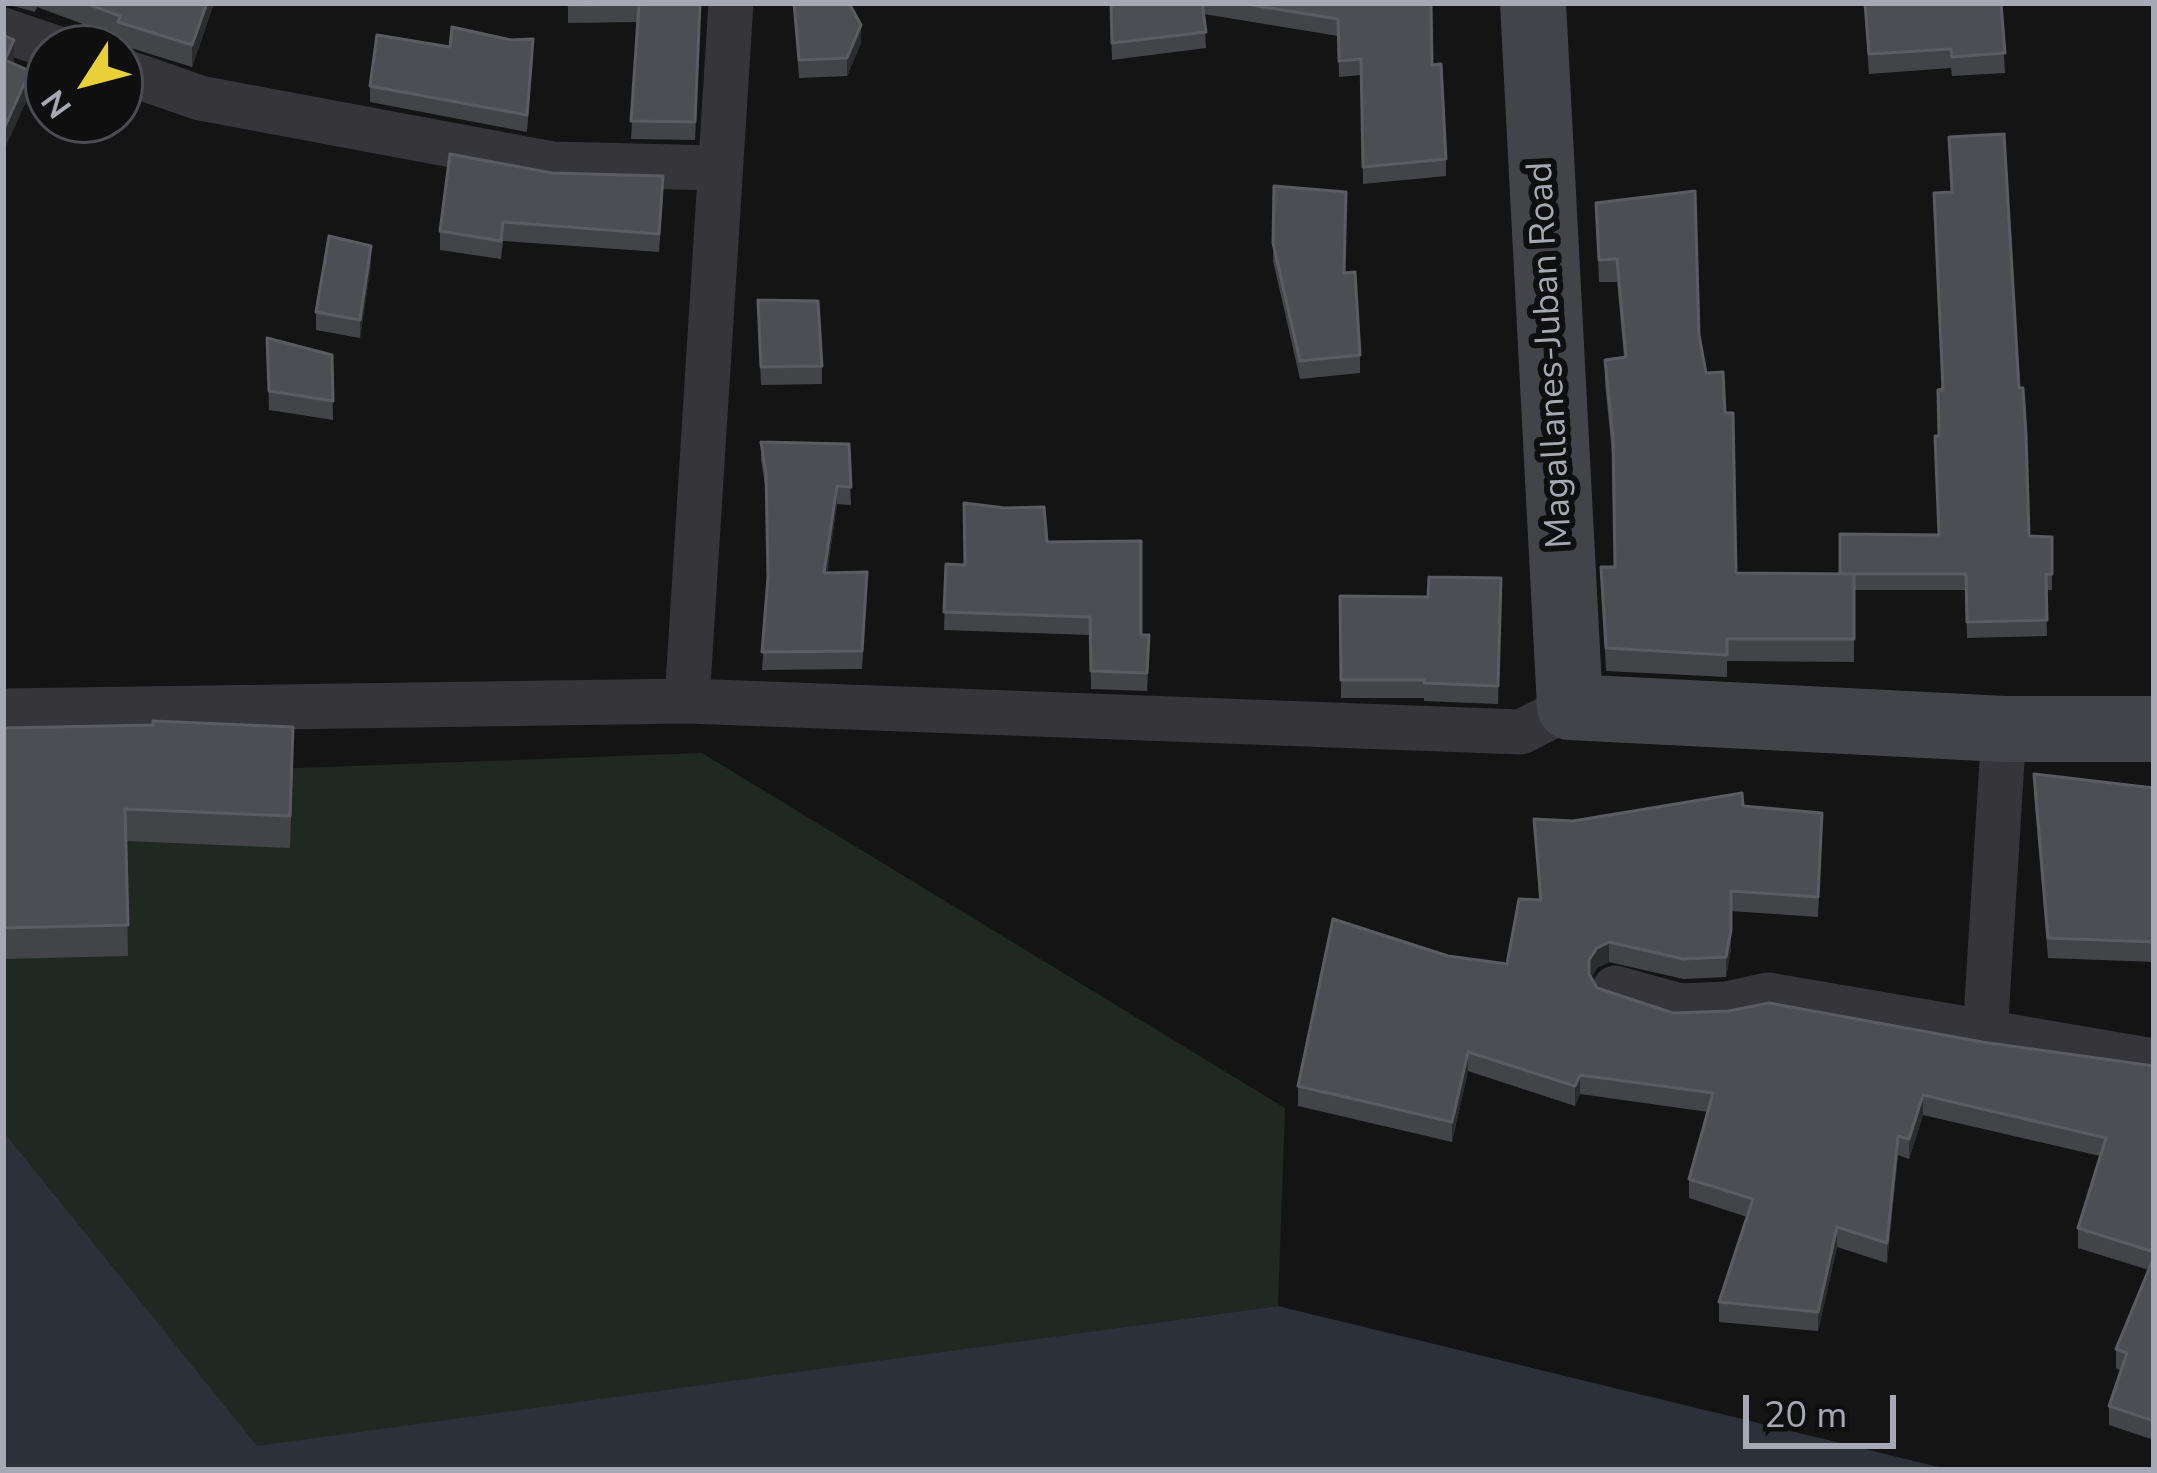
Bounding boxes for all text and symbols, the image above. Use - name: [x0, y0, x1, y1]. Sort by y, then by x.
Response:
- north arrow: [24, 24, 144, 144]
- text: N: [31, 80, 82, 127]
- street label: Magallanes-Juban Road: [1520, 161, 1584, 549]
- scale bar: [1749, 1371, 1902, 1445]
- text: 20 m: [1764, 1391, 1847, 1440]

